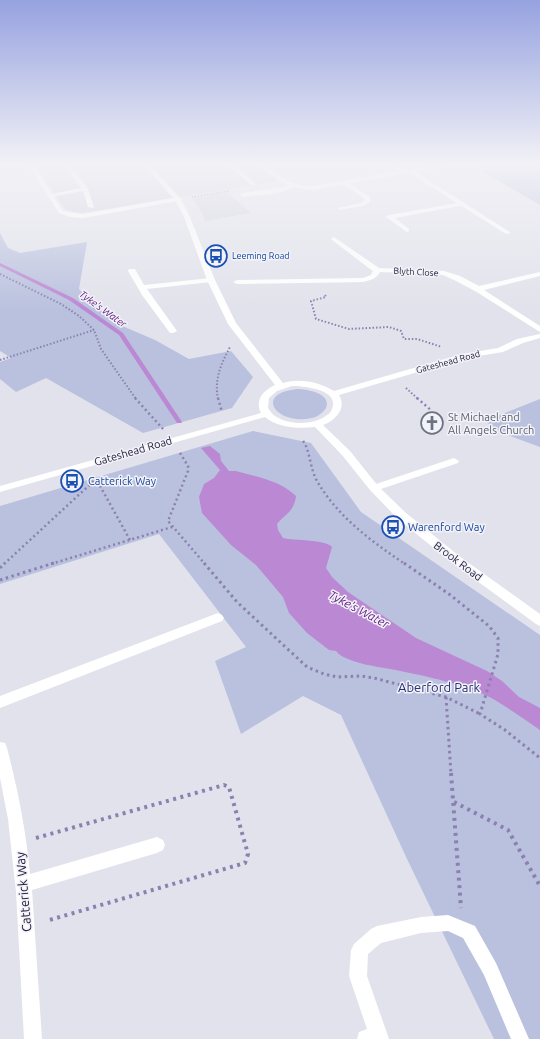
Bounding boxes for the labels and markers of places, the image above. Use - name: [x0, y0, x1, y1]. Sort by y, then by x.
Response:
- bus stop icon: Leeming Road: [203, 243, 229, 269]
- place label: Leeming Road: [232, 251, 290, 261]
- church icon: St Michael and All Angels Church: [419, 410, 445, 436]
- place label: St Michael and All Angels Church: [448, 411, 534, 436]
- bus stop icon: Catterick Way: [59, 468, 85, 494]
- place label: Catterick Way: [88, 475, 157, 487]
- bus stop icon: Warenford Way: [380, 514, 406, 540]
- place label: Warenford Way: [408, 521, 485, 533]

